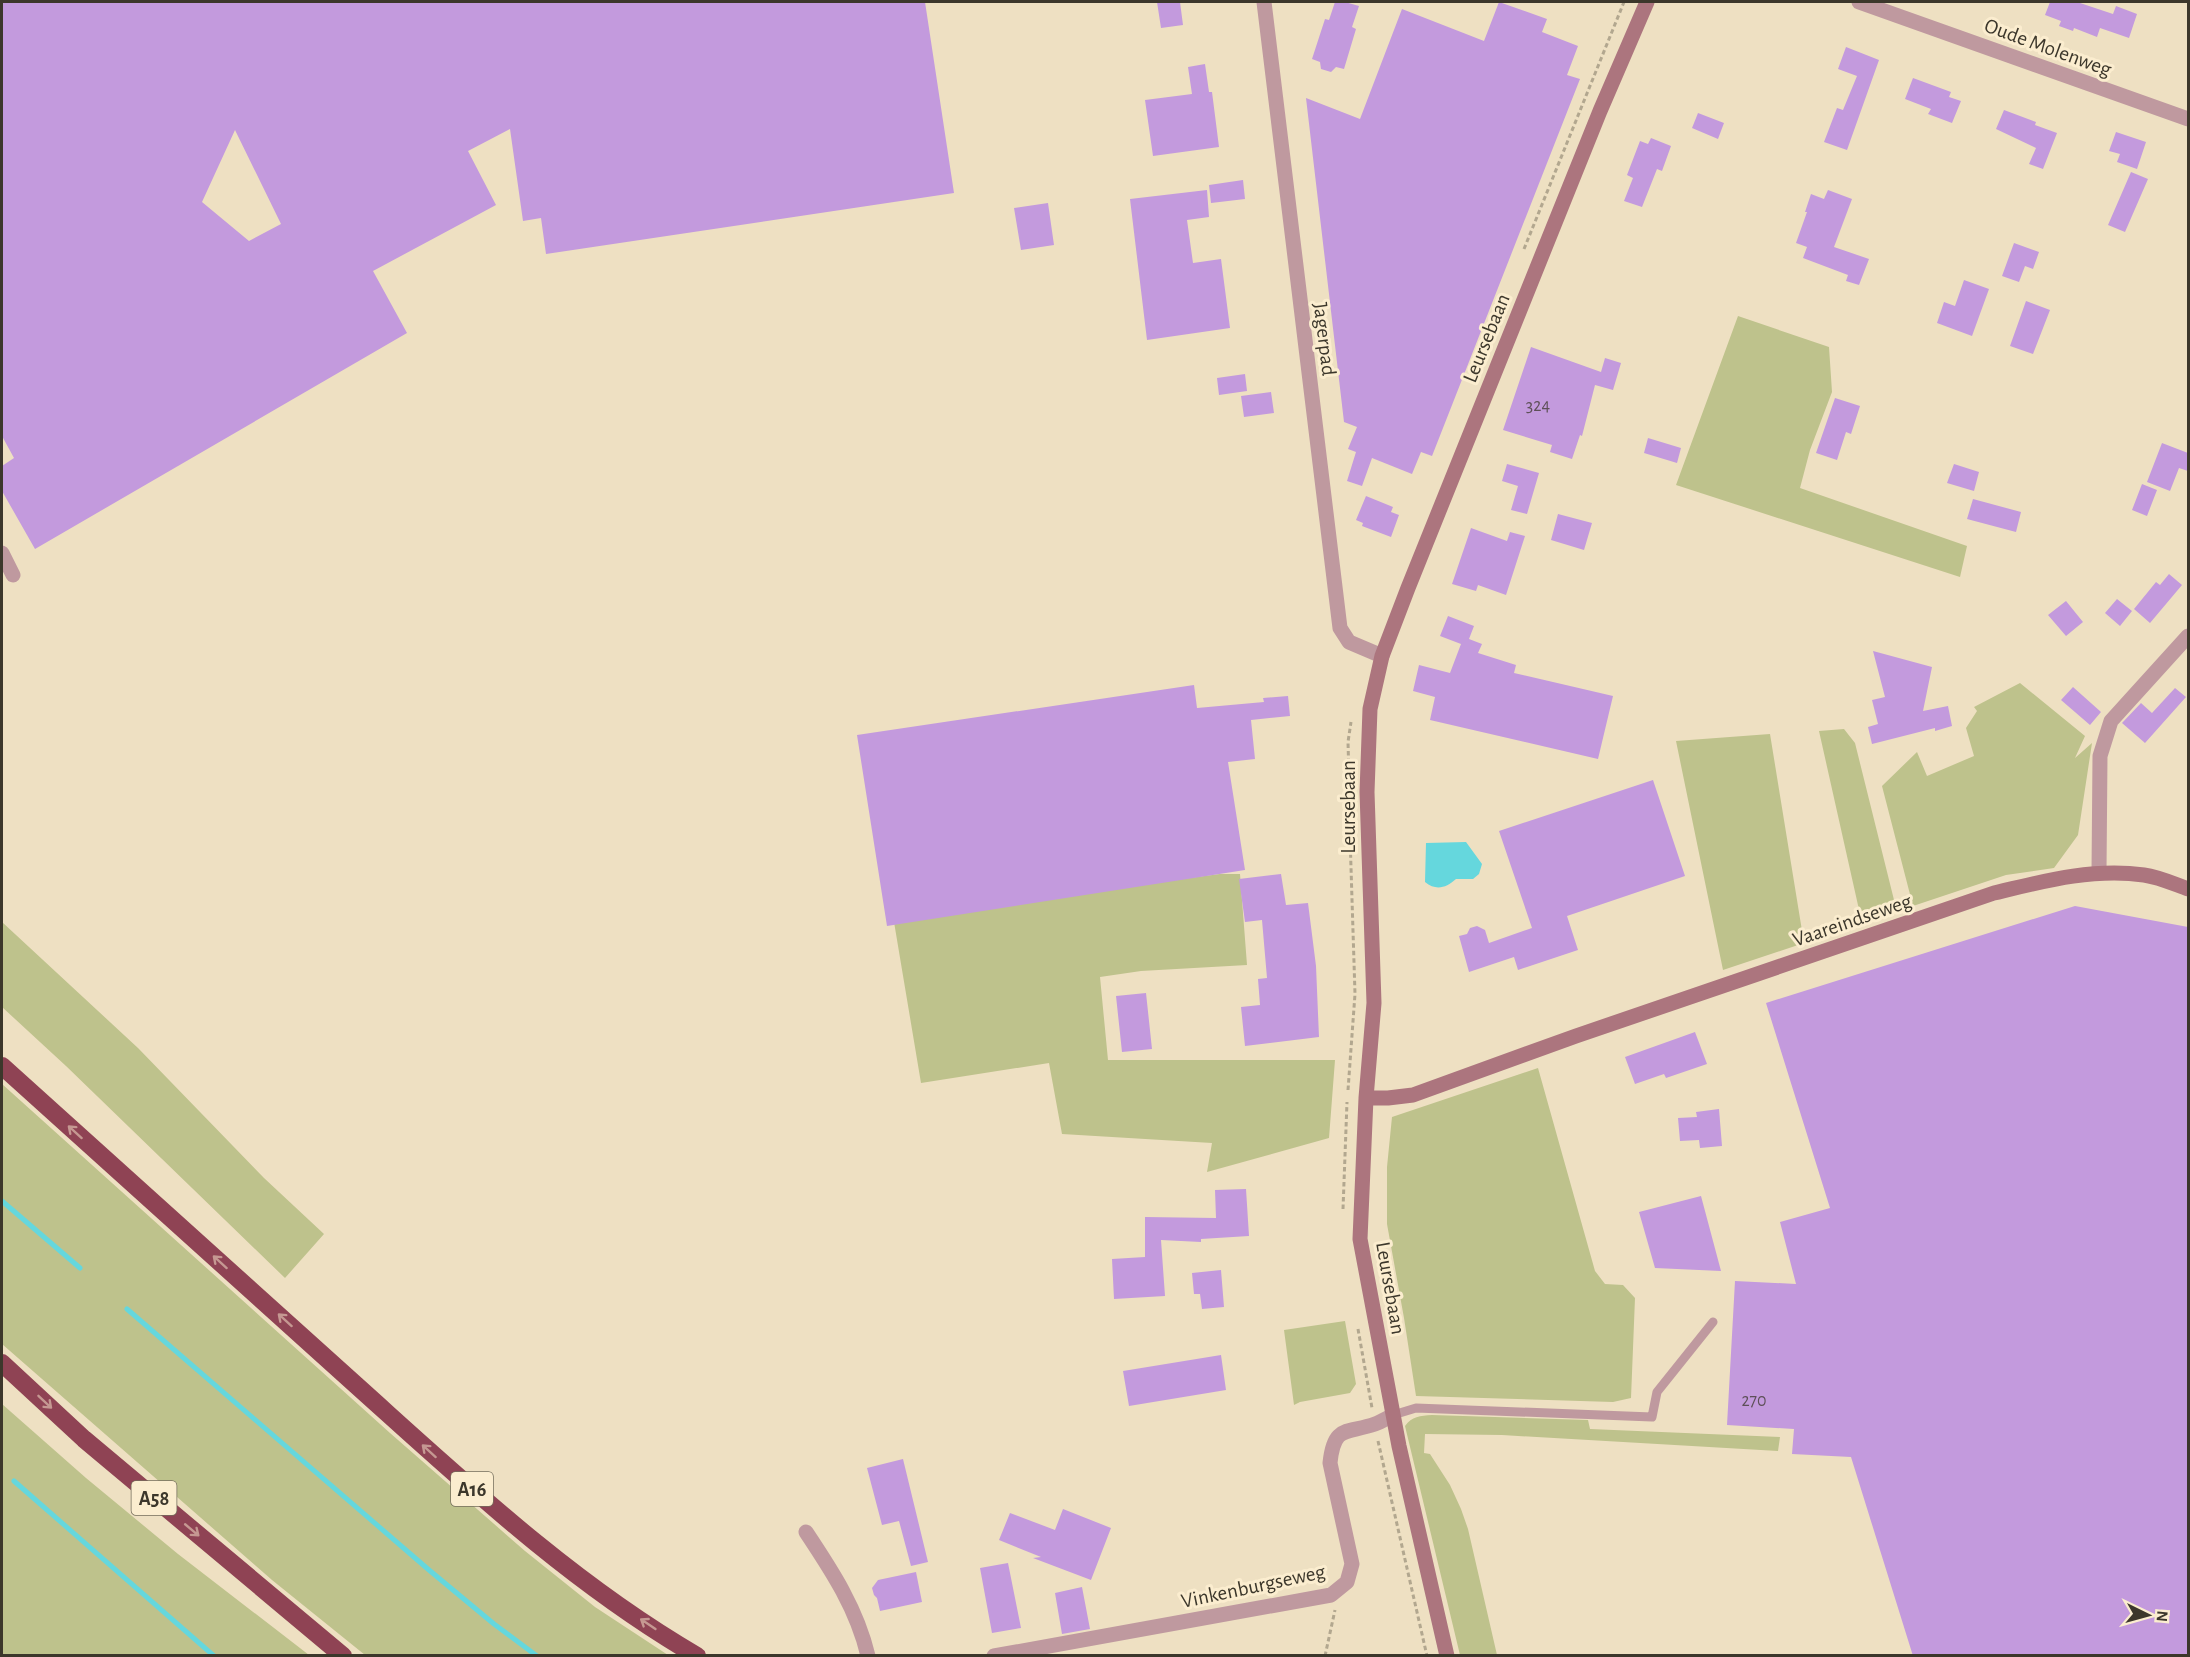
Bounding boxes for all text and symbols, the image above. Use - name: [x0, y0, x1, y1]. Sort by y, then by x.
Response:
- street label: Oude Molenweg: [1982, 15, 2115, 80]
- street label: Leursebaan: [1459, 291, 1514, 386]
- street label: Jagerpad: [1310, 301, 1339, 377]
- house number: 324: [1526, 397, 1550, 415]
- street label: Leursebaan: [1338, 760, 1359, 854]
- street label: Vaareindseweg: [1790, 890, 1915, 951]
- one-way arrow: [68, 1125, 83, 1139]
- street label: Leursebaan: [1372, 1240, 1409, 1336]
- one-way arrow: [213, 1255, 228, 1269]
- one-way arrow: [278, 1313, 293, 1327]
- house number: 270: [1741, 1392, 1767, 1410]
- one-way arrow: [37, 1395, 52, 1409]
- one-way arrow: [422, 1444, 437, 1458]
- road number: A16: [451, 1472, 493, 1506]
- road number: A58: [132, 1481, 176, 1515]
- one-way arrow: [184, 1523, 199, 1537]
- street label: Vinkenburgseweg: [1179, 1561, 1328, 1612]
- north arrow: [2118, 1585, 2178, 1645]
- text: N: [2153, 1610, 2170, 1622]
- one-way arrow: [640, 1618, 657, 1630]

